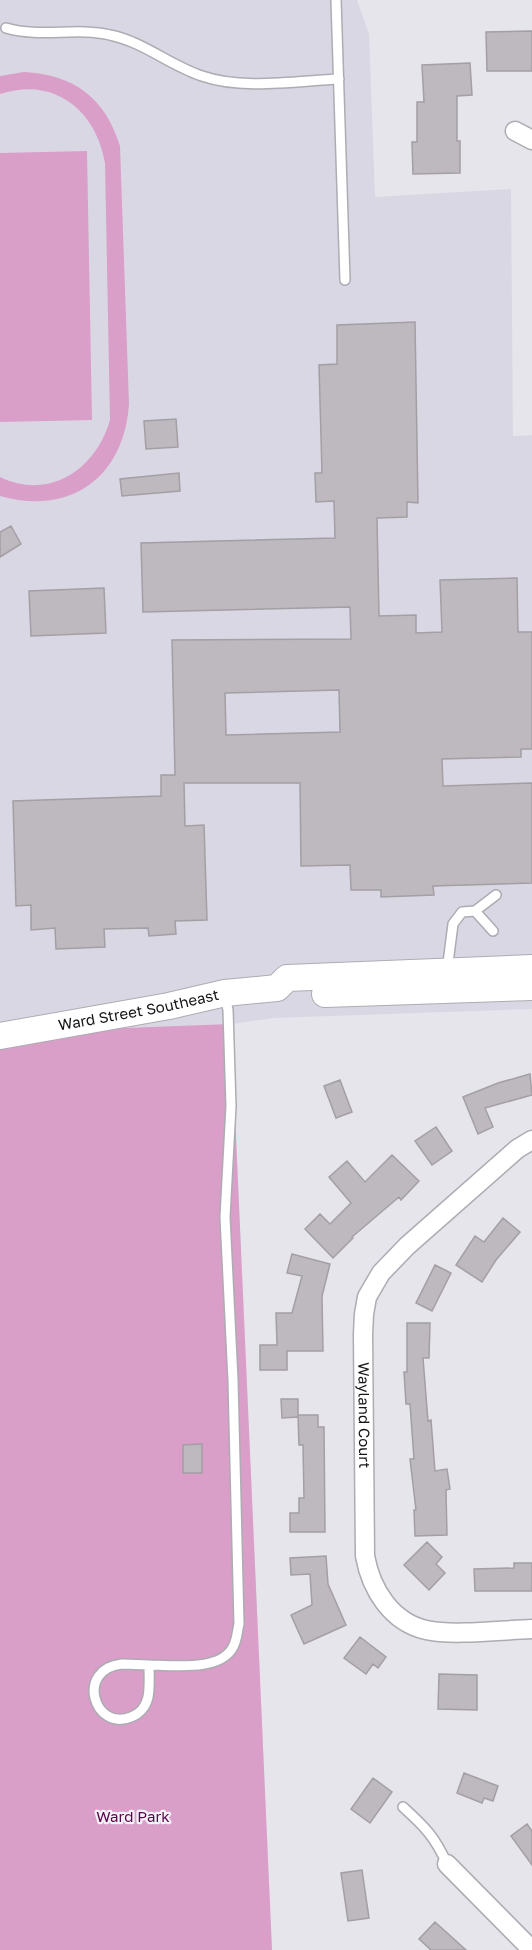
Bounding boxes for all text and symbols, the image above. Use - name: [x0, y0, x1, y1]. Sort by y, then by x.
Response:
- street label: Ward Street Southeast: [57, 985, 221, 1034]
- street label: Wayland Court: [355, 1362, 374, 1469]
- park label: Ward Park: [96, 1807, 170, 1825]

